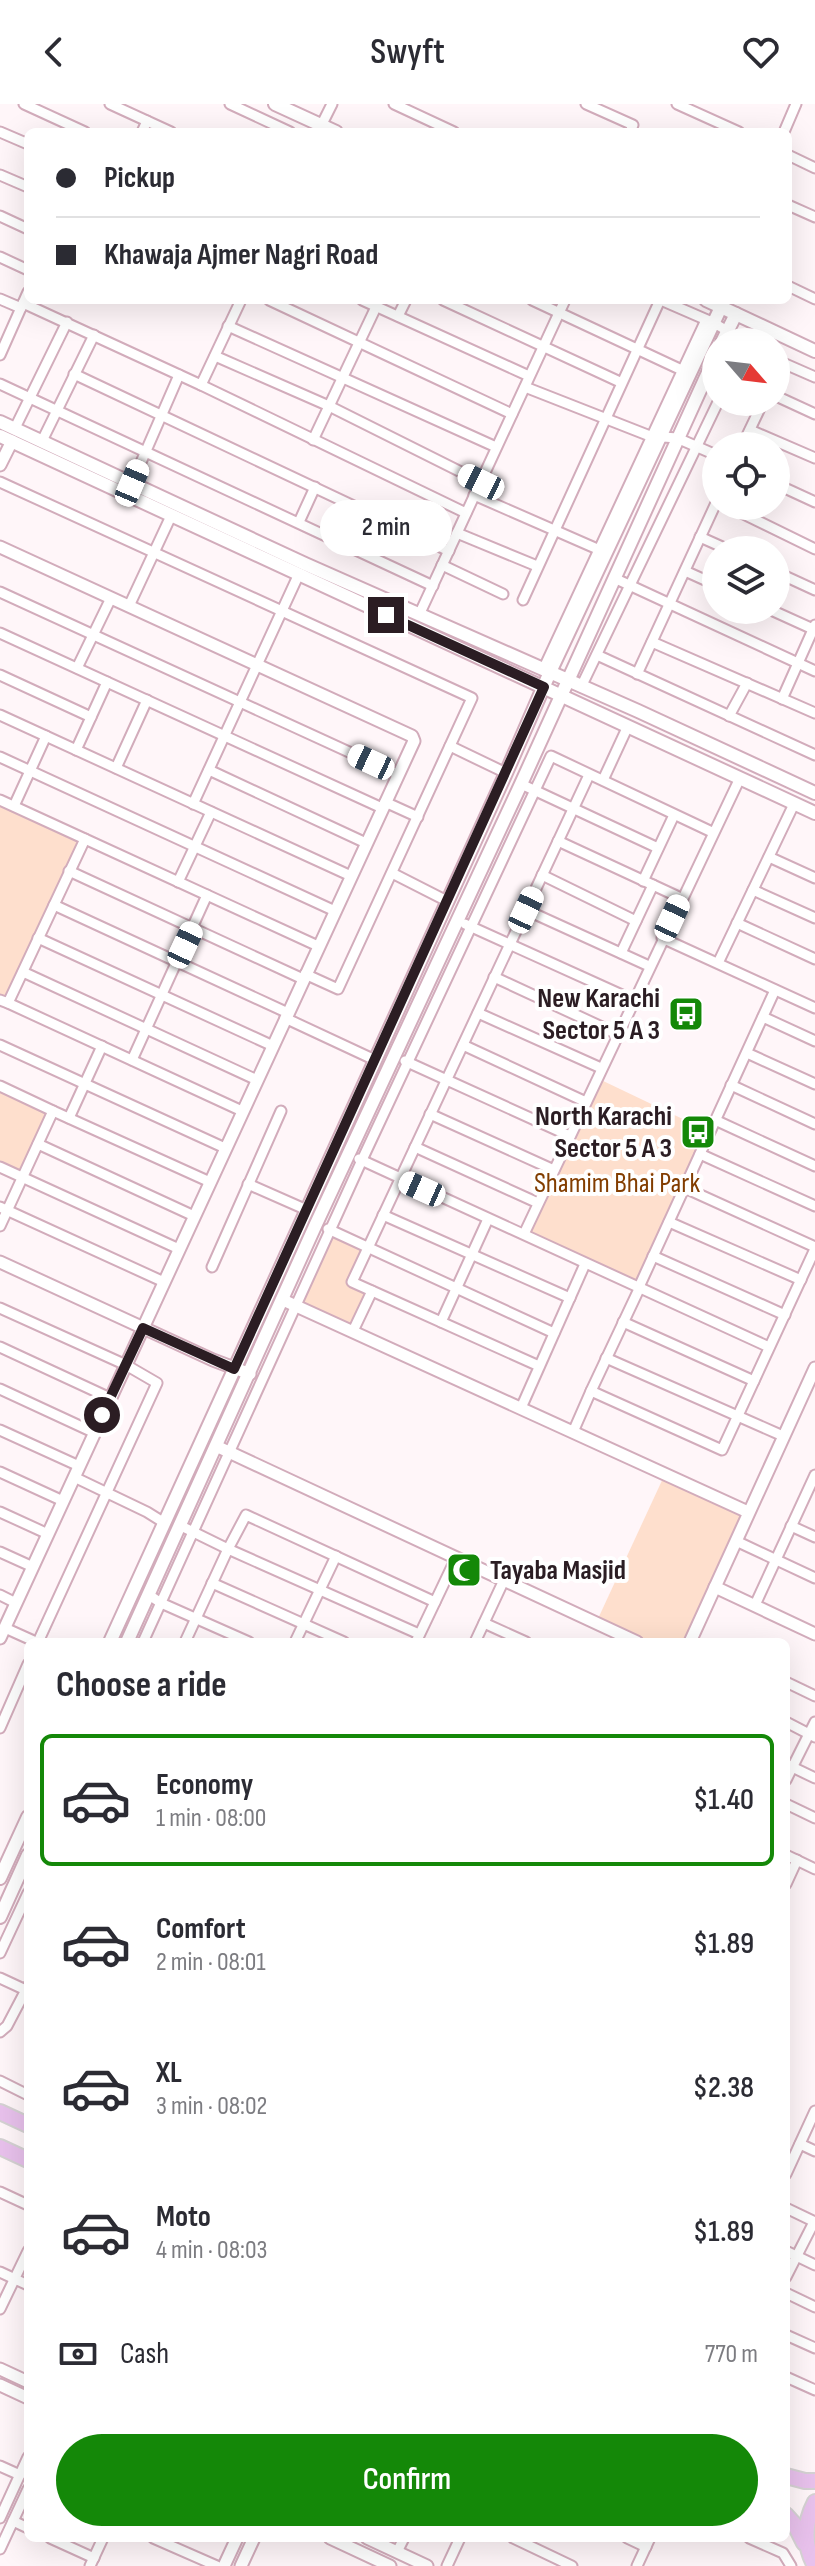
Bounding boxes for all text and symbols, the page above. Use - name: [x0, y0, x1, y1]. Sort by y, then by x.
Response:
- icon: back: [32, 30, 76, 74]
- icon: heart: [739, 30, 783, 74]
- text: Swyft: [370, 31, 445, 74]
- text: Pickup: [104, 160, 175, 196]
- text: Khawaja Ajmer Nagri Road: [104, 237, 378, 273]
- north arrow: [702, 328, 790, 416]
- map controls: [702, 328, 790, 624]
- button: locate: [702, 432, 790, 520]
- car: [112, 456, 152, 510]
- car: [454, 461, 508, 503]
- callout: 2 min: [320, 499, 452, 555]
- text: 2 min: [362, 512, 410, 543]
- button: layers: [702, 536, 790, 624]
- route end: [368, 597, 404, 633]
- car: [344, 741, 398, 783]
- car: [505, 883, 547, 937]
- car: [651, 891, 693, 945]
- car: [164, 918, 206, 972]
- place label: New Karachi Sector 5 A 3: [537, 982, 660, 1047]
- bus stop icon: New Karachi Sector 5 A 3: [667, 995, 705, 1033]
- place label: North Karachi Sector 5 A 3: [535, 1100, 672, 1165]
- bus stop icon: North Karachi Sector 5 A 3: [679, 1113, 717, 1151]
- park label: Shamim Bhai Park: [534, 1167, 700, 1200]
- car: [395, 1168, 449, 1210]
- route start: [84, 1397, 120, 1433]
- mosque icon: Tayaba Masjid: [445, 1551, 483, 1589]
- place label: Tayaba Masjid: [490, 1554, 626, 1587]
- text: Choose a ride: [56, 1664, 227, 1707]
- icon: car: [60, 1764, 132, 1836]
- text: Economy: [156, 1767, 253, 1803]
- text: $1.40: [693, 1782, 754, 1818]
- text: 1 min · 08:00: [156, 1803, 266, 1834]
- icon: car: [60, 1908, 132, 1980]
- text: Comfort: [156, 1911, 246, 1947]
- text: $1.89: [693, 1926, 754, 1962]
- text: 2 min · 08:01: [156, 1947, 266, 1978]
- icon: car: [60, 2052, 132, 2124]
- text: XL: [156, 2055, 182, 2091]
- text: $2.38: [693, 2070, 754, 2106]
- text: 3 min · 08:02: [156, 2091, 267, 2122]
- icon: car: [60, 2196, 132, 2268]
- text: Moto: [156, 2199, 211, 2235]
- text: $1.89: [693, 2214, 754, 2250]
- text: 4 min · 08:03: [156, 2235, 267, 2266]
- icon: cash: [56, 2332, 100, 2376]
- text: Cash: [120, 2336, 169, 2372]
- text: 770 m: [705, 2339, 758, 2370]
- button: Confirm: [56, 2434, 758, 2526]

